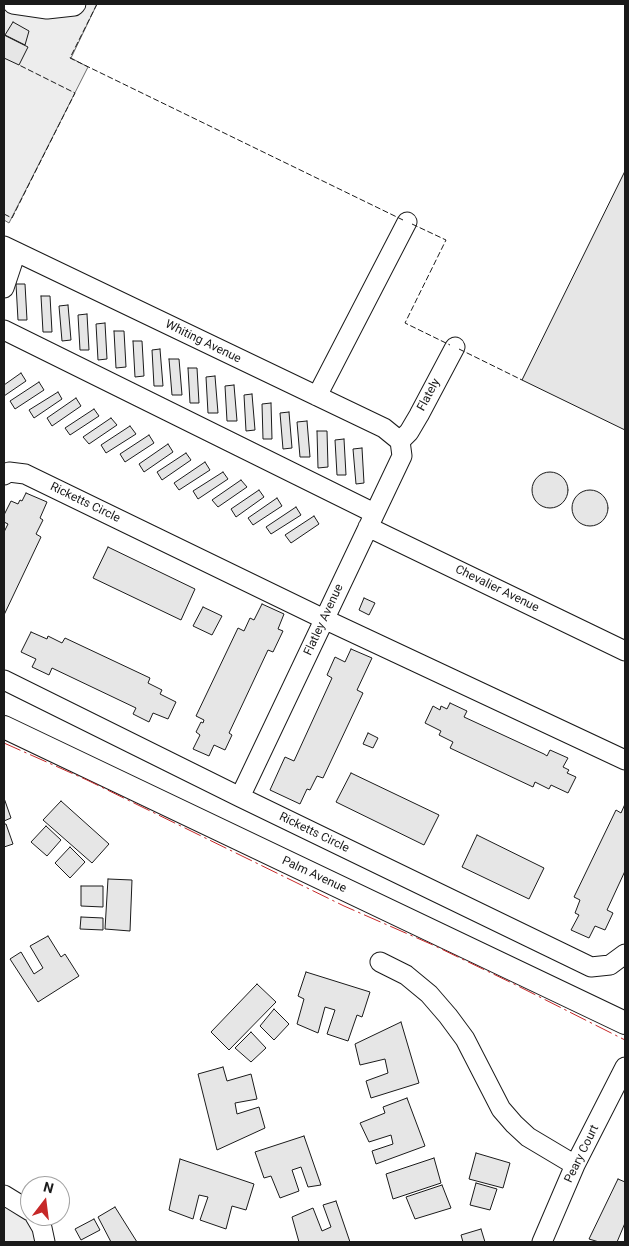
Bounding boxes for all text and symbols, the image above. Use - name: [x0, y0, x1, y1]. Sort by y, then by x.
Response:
- street label: Whiting Avenue: [163, 317, 243, 367]
- street label: Flately: [414, 376, 444, 414]
- street label: Ricketts Circle: [48, 480, 122, 526]
- street label: Chevalier Avenue: [453, 562, 541, 616]
- street label: Flatley Avenue: [301, 582, 347, 658]
- street label: Ricketts Circle: [277, 810, 351, 856]
- street label: Palm Avenue: [279, 854, 349, 896]
- street label: Peary Court: [562, 1123, 602, 1185]
- north arrow: [20, 1176, 70, 1226]
- text: N: [42, 1178, 55, 1196]

